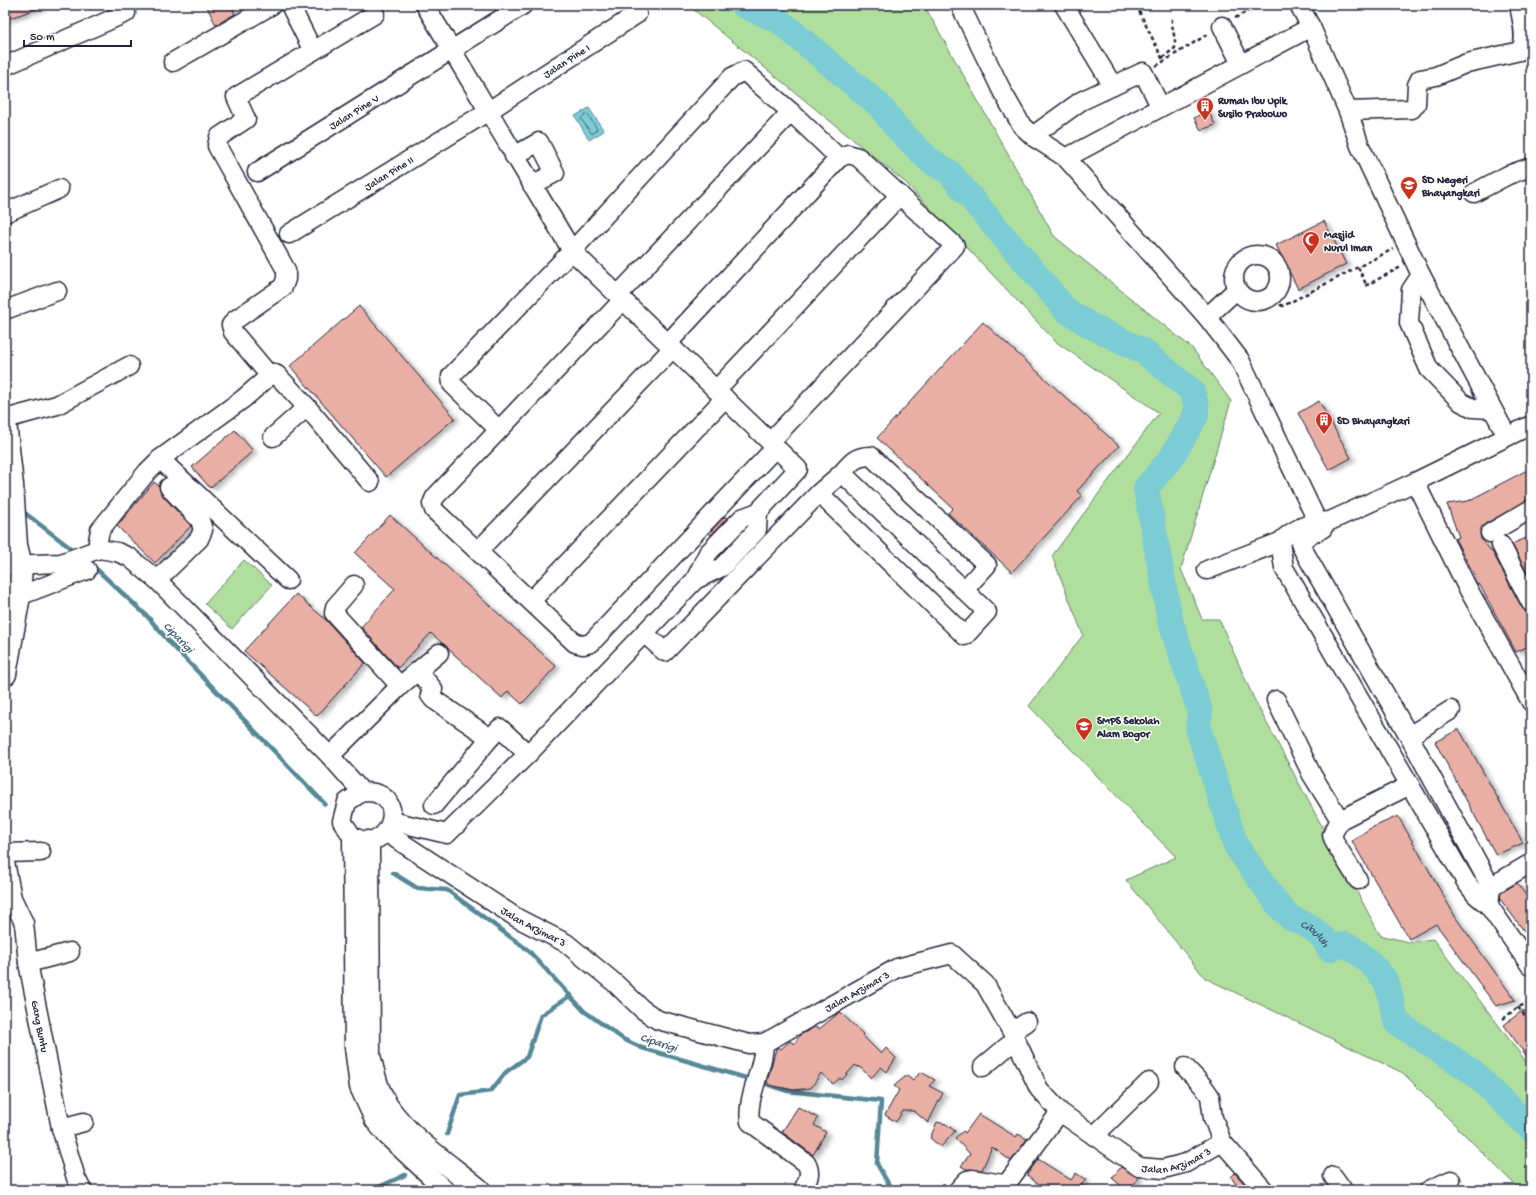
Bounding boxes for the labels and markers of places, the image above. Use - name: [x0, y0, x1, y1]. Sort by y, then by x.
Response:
- building icon: Rumah Ibu Upik Susilo Prabowo: [1195, 96, 1215, 121]
- place label: Rumah Ibu Upik Susilo Prabowo: [1217, 96, 1289, 121]
- school or university icon: SD Negeri Bhayangkari: [1399, 175, 1419, 200]
- place label: SD Negeri Bhayangkari: [1421, 175, 1481, 201]
- mosque icon: Masjid Nurul Iman: [1301, 230, 1321, 255]
- place label: Masjid Nurul Iman: [1324, 230, 1373, 255]
- building icon: SD Bhayangkari: [1314, 410, 1334, 435]
- place label: SD Bhayangkari: [1337, 416, 1410, 429]
- school or university icon: SMPS Sekolah Alam Bogor: [1074, 716, 1094, 741]
- place label: SMPS Sekolah Alam Bogor: [1096, 716, 1159, 742]

